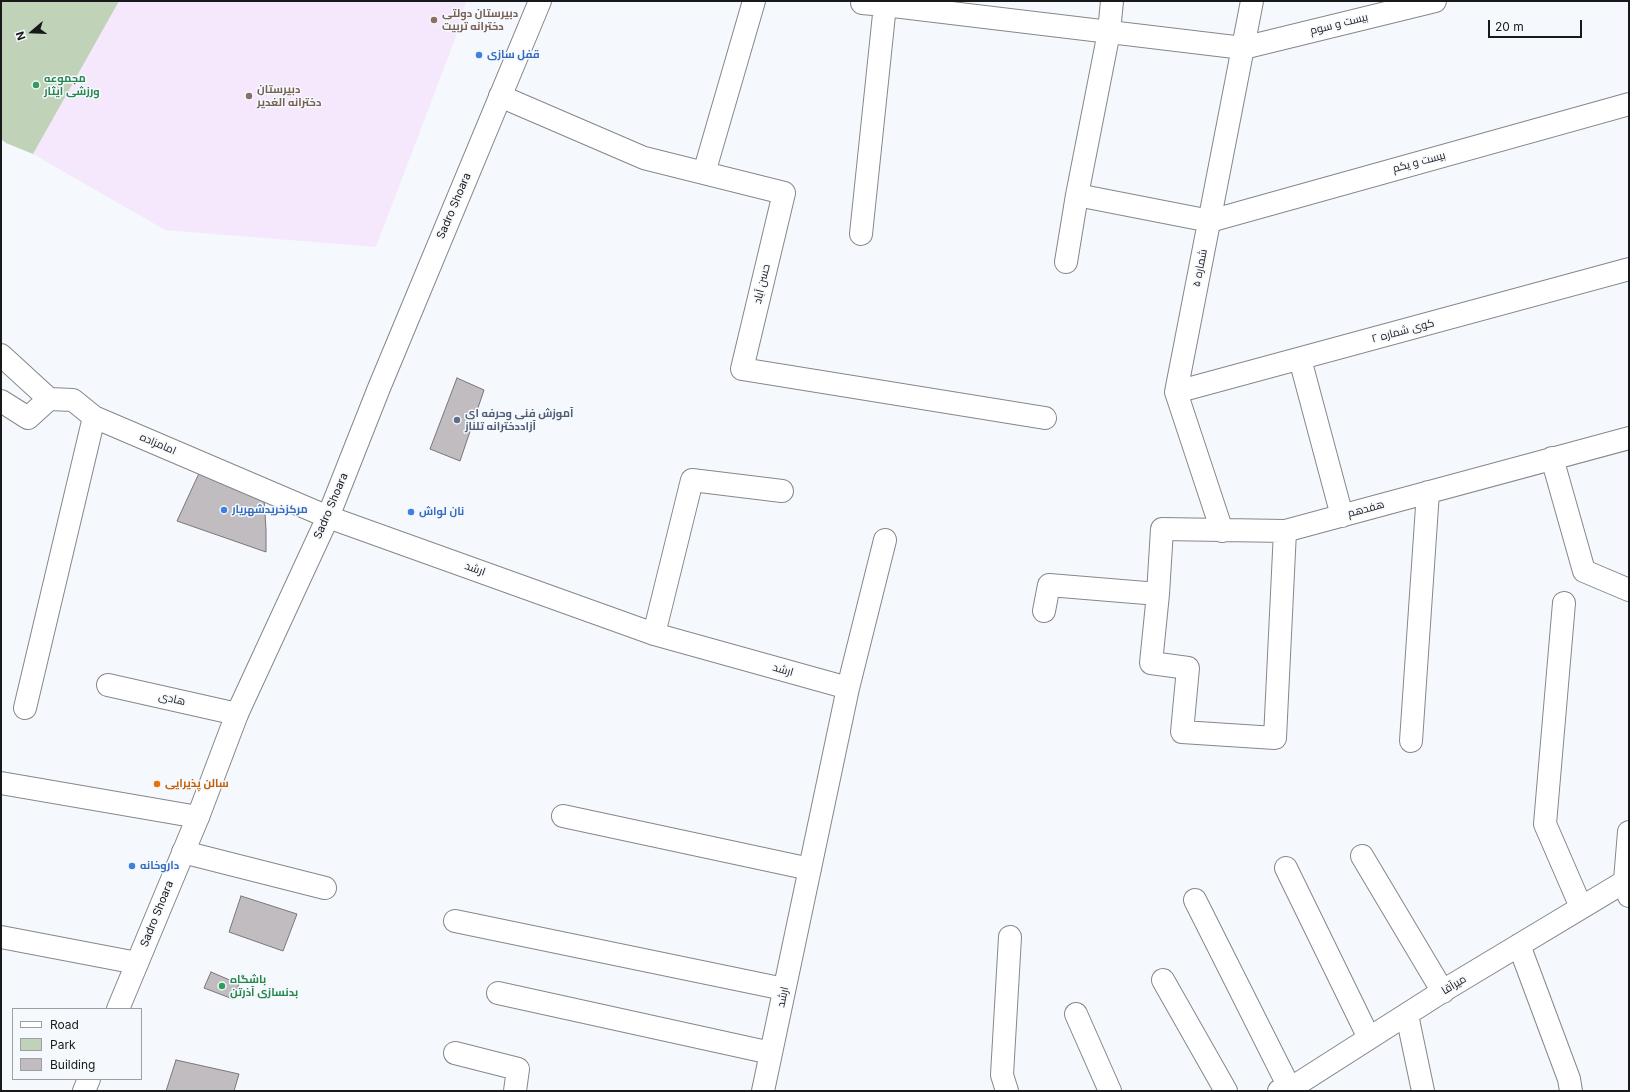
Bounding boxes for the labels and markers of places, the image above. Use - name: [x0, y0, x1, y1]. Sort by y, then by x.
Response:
- place label: دبیرستان دولتی دخترانه تربیت: [442, 7, 518, 33]
- marker: دبیرستان دولتی دخترانه تربیت: [429, 15, 439, 25]
- place label: قفل سازی: [487, 48, 540, 62]
- marker: قفل سازی: [474, 50, 484, 60]
- place label: مجموعه ورزشی ایثار: [44, 72, 100, 98]
- marker: مجموعه ورزشی ایثار: [31, 80, 41, 90]
- place label: دبیرستان دخترانه الغدیر: [257, 83, 321, 109]
- marker: دبیرستان دخترانه الغدیر: [244, 91, 254, 101]
- place label: آموزش فنی وحرفه ای آزاددخترانه تلناز: [465, 407, 573, 433]
- marker: آموزش فنی وحرفه ای آزاددخترانه تلناز: [452, 415, 462, 425]
- place label: مرکزخریدشهریار: [232, 503, 308, 517]
- marker: مرکزخریدشهریار: [219, 505, 229, 515]
- place label: نان لواش: [419, 505, 464, 519]
- marker: نان لواش: [406, 507, 416, 517]
- place label: سالن پذیرایی: [165, 777, 229, 791]
- marker: سالن پذیرایی: [152, 779, 162, 789]
- place label: داروخانه: [140, 859, 179, 873]
- marker: داروخانه: [127, 861, 137, 871]
- place label: باشگاه بدنسازی آذرتن: [230, 973, 298, 999]
- marker: باشگاه بدنسازی آذرتن: [217, 981, 227, 991]

